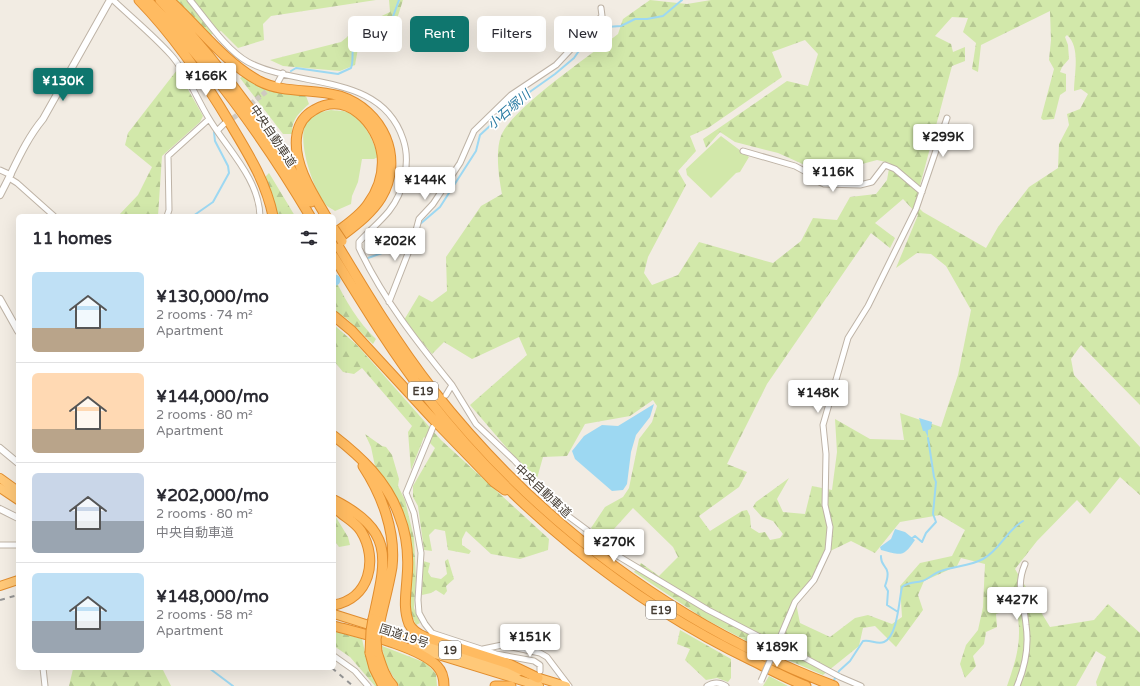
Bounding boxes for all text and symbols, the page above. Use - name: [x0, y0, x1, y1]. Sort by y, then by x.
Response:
- chip: Buy: [348, 16, 402, 52]
- chip: Rent: [410, 16, 469, 52]
- chip: Filters: [477, 16, 546, 52]
- chip: New: [554, 16, 612, 52]
- pin: ¥166K: [178, 63, 234, 97]
- pin: ¥130K: [35, 68, 91, 102]
- text: ¥166K: [185, 68, 227, 84]
- text: ¥130K: [42, 73, 84, 89]
- water label: 小石塚川: [484, 86, 535, 133]
- street label: 中央自動車道: [247, 102, 299, 170]
- pin: ¥299K: [915, 124, 971, 158]
- text: ¥299K: [922, 129, 964, 145]
- pin: ¥116K: [805, 159, 861, 193]
- text: ¥116K: [812, 164, 854, 180]
- pin: ¥144K: [397, 167, 453, 201]
- text: ¥144K: [404, 172, 446, 188]
- icon: filters: [298, 227, 320, 249]
- text: 11 homes: [32, 228, 112, 249]
- pin: ¥202K: [367, 228, 423, 262]
- text: ¥202K: [374, 233, 416, 249]
- text: ¥130,000/mo: [156, 286, 269, 307]
- icon: home: [64, 288, 112, 336]
- text: 2 rooms · 74 m²: [156, 307, 253, 323]
- text: Apartment: [156, 323, 223, 339]
- pin: ¥148K: [790, 380, 846, 414]
- road number: E19: [408, 382, 438, 400]
- text: ¥148K: [797, 385, 839, 401]
- text: ¥144,000/mo: [156, 386, 269, 407]
- icon: home: [64, 389, 112, 437]
- text: 2 rooms · 80 m²: [156, 407, 253, 423]
- text: Apartment: [156, 423, 223, 439]
- street label: 中央自動車道: [512, 461, 574, 521]
- text: ¥202,000/mo: [156, 485, 269, 506]
- icon: home: [64, 489, 112, 537]
- text: 2 rooms · 80 m²: [156, 506, 253, 522]
- text: 中央自動車道: [156, 525, 234, 541]
- pin: ¥270K: [586, 529, 642, 563]
- text: ¥270K: [593, 534, 635, 550]
- text: ¥148,000/mo: [156, 586, 269, 607]
- pin: ¥427K: [989, 587, 1045, 621]
- icon: home: [64, 589, 112, 637]
- text: ¥427K: [996, 592, 1038, 608]
- road number: E19: [646, 601, 676, 619]
- text: 2 rooms · 58 m²: [156, 607, 253, 623]
- street label: 国道19号: [378, 621, 430, 651]
- text: Apartment: [156, 623, 223, 639]
- pin: ¥151K: [502, 624, 558, 658]
- text: ¥151K: [509, 629, 551, 645]
- pin: ¥189K: [749, 634, 805, 668]
- text: ¥189K: [756, 639, 798, 655]
- road number: 19: [439, 641, 461, 659]

